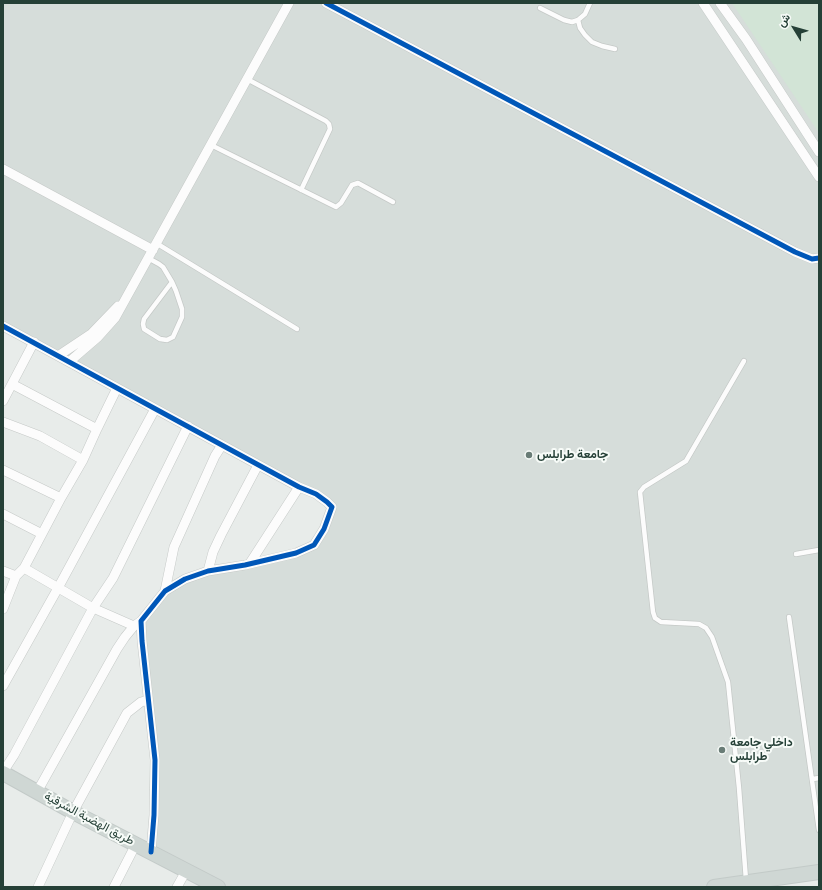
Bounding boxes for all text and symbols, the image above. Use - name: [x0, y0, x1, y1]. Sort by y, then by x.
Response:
- north arrow: [774, 8, 814, 48]
- text: ش: [775, 11, 793, 30]
- place label: جامعة طرابلس: [537, 448, 608, 462]
- marker: جامعة طرابلس: [524, 450, 534, 460]
- place label: داخلي جامعة طرابلس: [730, 736, 793, 764]
- marker: داخلي جامعة طرابلس: [717, 745, 727, 755]
- street label: طريق الهضبة الشرقية: [42, 789, 136, 849]

